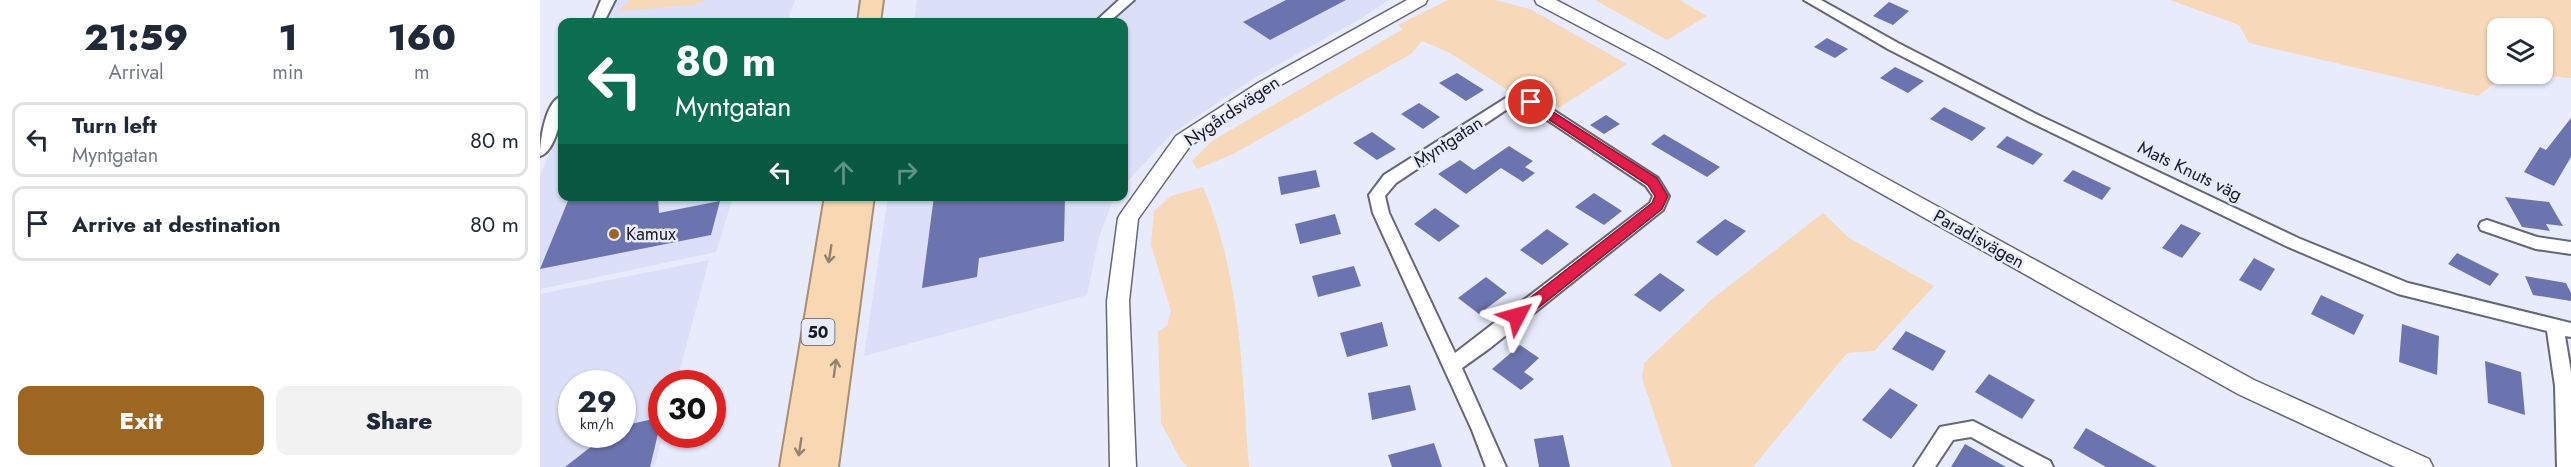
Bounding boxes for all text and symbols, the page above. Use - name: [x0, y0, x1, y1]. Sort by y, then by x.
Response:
- text: 21:59: [84, 11, 188, 63]
- text: 1: [278, 11, 297, 63]
- text: 160: [387, 11, 456, 63]
- map controls: [2487, 18, 2553, 84]
- button: layers: [2487, 18, 2553, 84]
- text: 80 m: [675, 31, 776, 92]
- icon: left: [576, 42, 654, 120]
- text: Arrival: [109, 58, 164, 87]
- text: min: [272, 58, 304, 87]
- text: m: [414, 58, 430, 87]
- street label: Nygårdsvägen: [1179, 70, 1285, 152]
- pin: [1505, 76, 1556, 127]
- icon: arrive: [1514, 85, 1547, 118]
- text: Myntgatan: [675, 87, 791, 126]
- text: Turn left: [72, 109, 157, 141]
- street label: Myntgatan: [1408, 110, 1488, 174]
- icon: left: [21, 123, 54, 156]
- text: 80 m: [470, 124, 519, 156]
- street label: Mats Knuts väg: [2133, 135, 2247, 207]
- text: Myntgatan: [72, 141, 158, 170]
- icon: left: [764, 156, 797, 189]
- icon: ahead: [827, 156, 860, 189]
- icon: right: [890, 156, 923, 189]
- street label: Paradisvägen: [1929, 203, 2029, 275]
- icon: arrive: [21, 207, 54, 240]
- text: Arrive at destination: [72, 208, 281, 240]
- text: 80 m: [470, 208, 519, 240]
- place label: Kamux: [626, 221, 676, 247]
- marker: Kamux: [607, 227, 621, 241]
- one-way arrow: [825, 244, 836, 264]
- position arrow: [1485, 284, 1549, 348]
- road number: 50: [802, 319, 834, 345]
- one-way arrow: [829, 358, 840, 378]
- speed limit sign: 30: [648, 370, 726, 448]
- text: 29: [577, 380, 617, 423]
- button: Exit: [18, 386, 264, 455]
- button: Share: [276, 386, 522, 455]
- text: km/h: [580, 413, 614, 435]
- one-way arrow: [794, 437, 805, 456]

